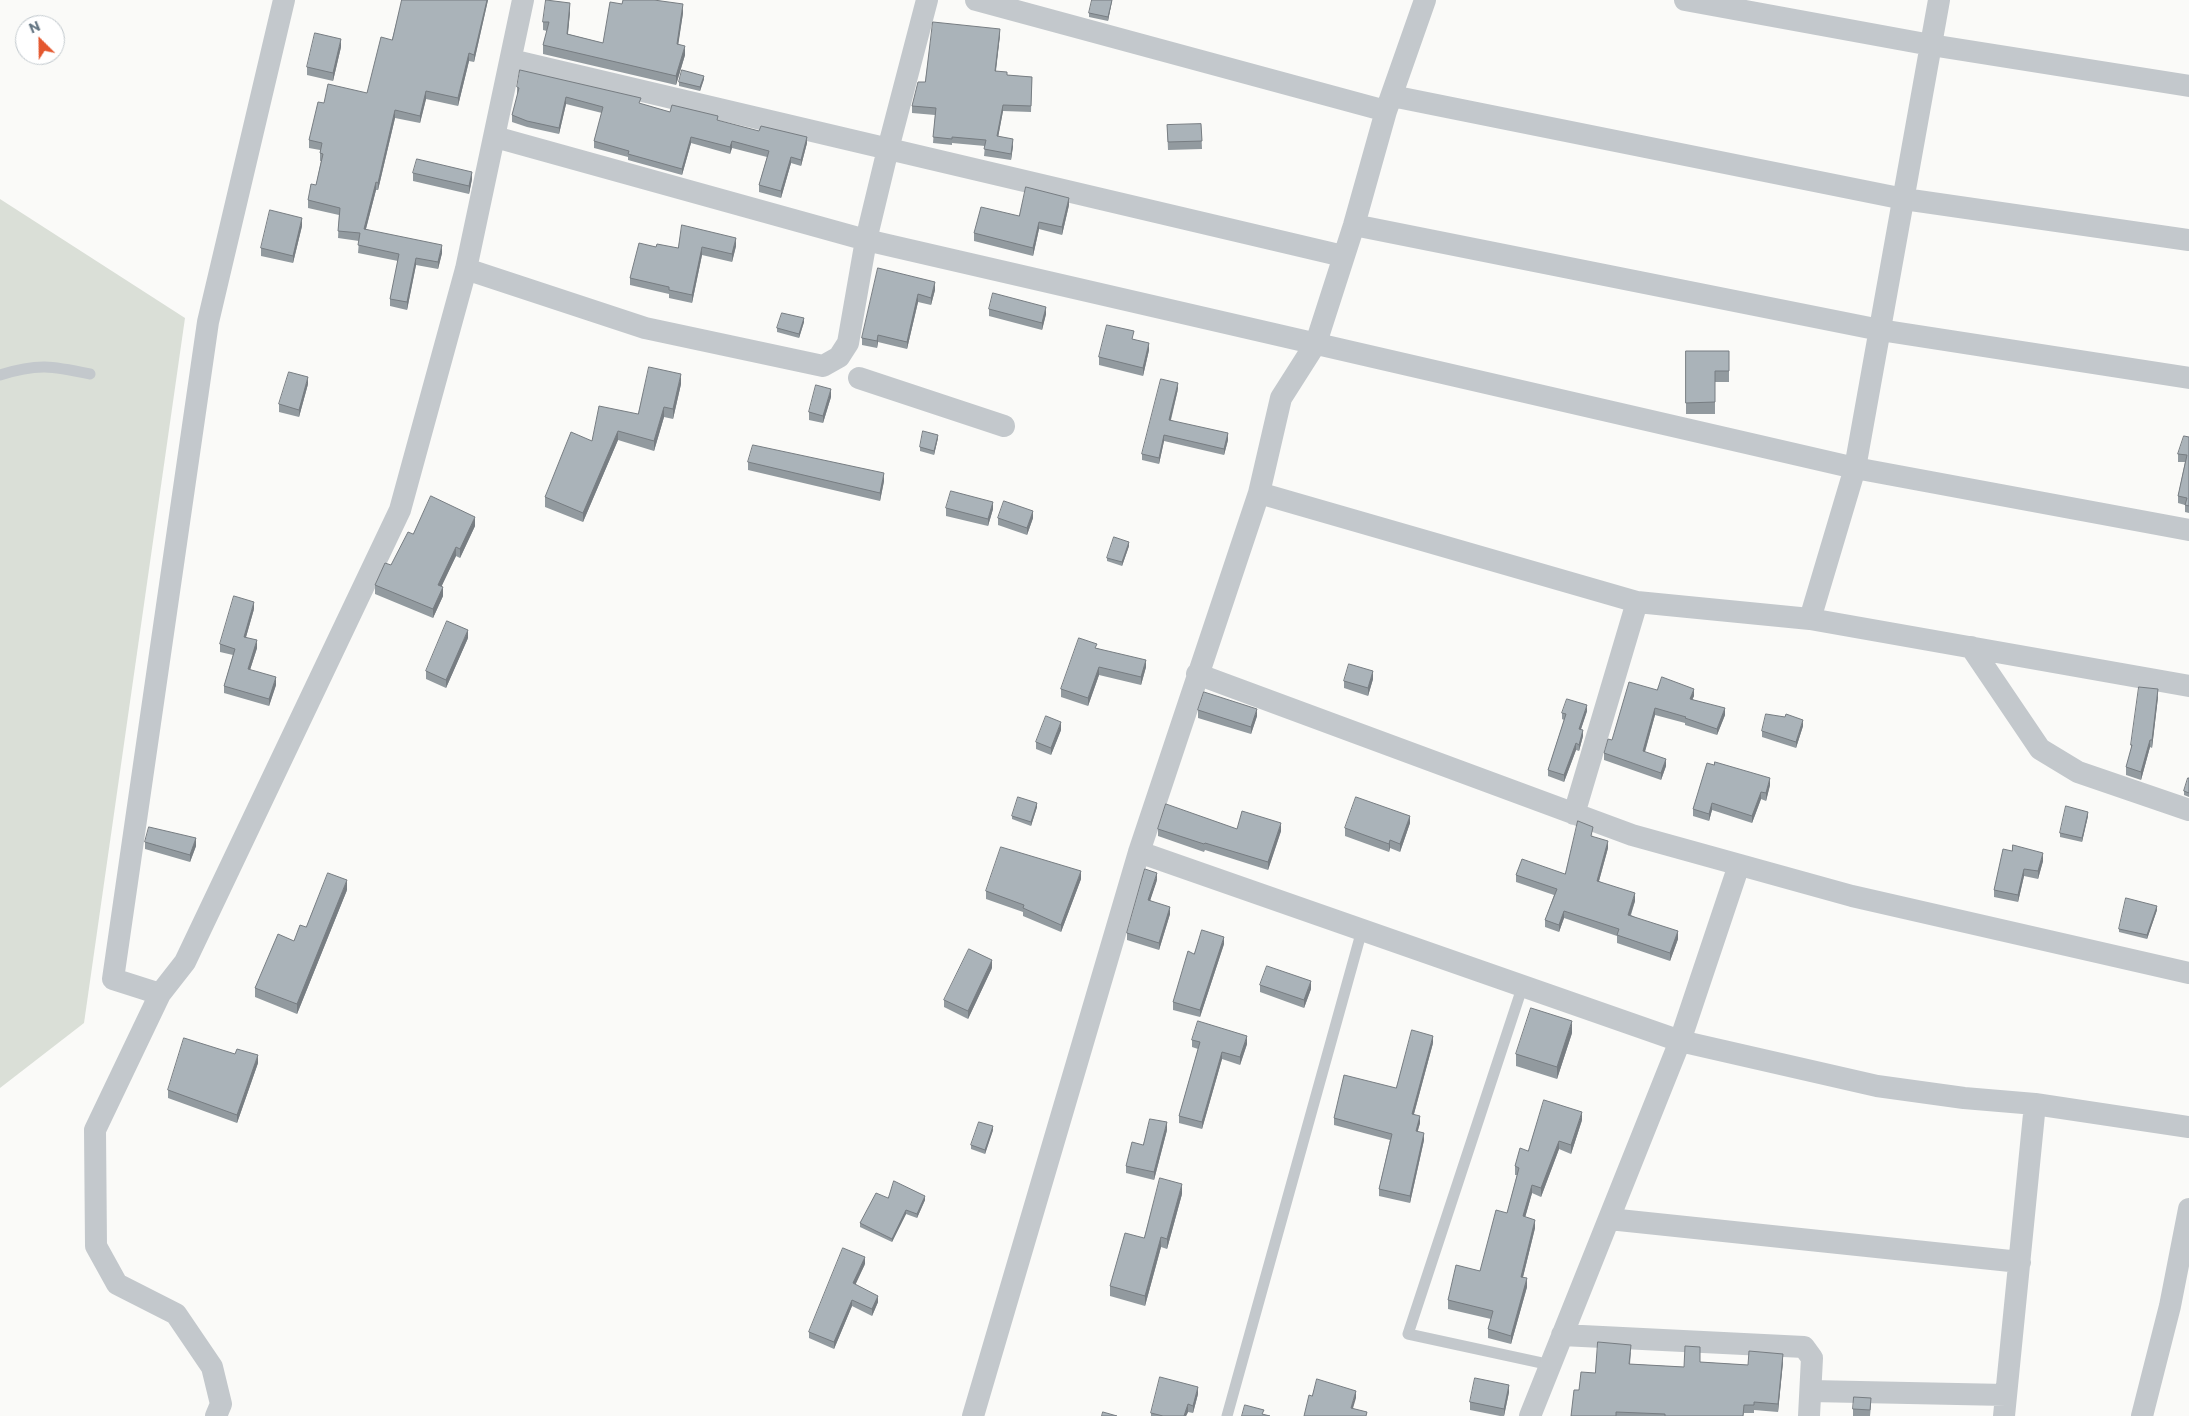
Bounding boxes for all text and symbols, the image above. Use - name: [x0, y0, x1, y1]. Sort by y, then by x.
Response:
- north arrow: [15, 15, 65, 65]
- text: N: [26, 17, 42, 37]

